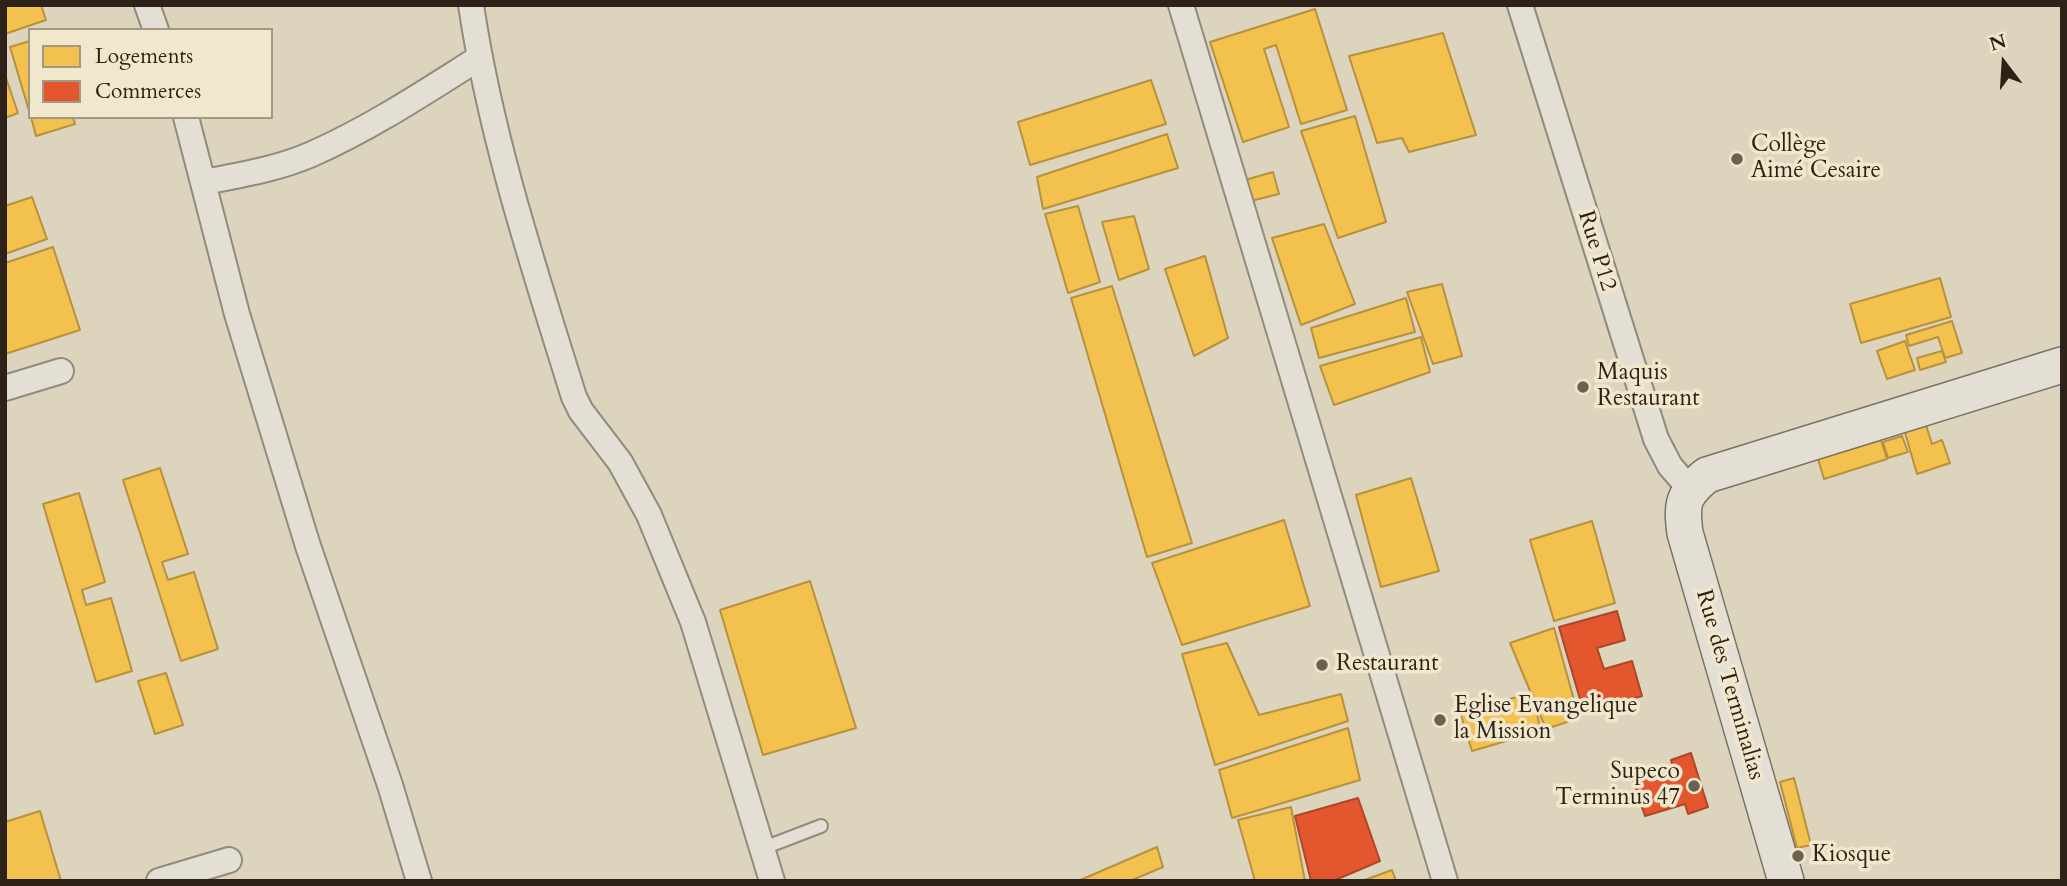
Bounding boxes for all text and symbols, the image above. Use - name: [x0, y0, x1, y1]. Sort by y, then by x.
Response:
- legend: [28, 28, 273, 119]
- north arrow: [1969, 28, 2039, 98]
- text: N: [1986, 28, 2010, 58]
- text: Logements: [95, 42, 193, 71]
- text: Commerces: [95, 77, 201, 106]
- place label: Collège Aimé Cesaire: [1751, 132, 1881, 186]
- marker: Collège Aimé Cesaire: [1729, 151, 1745, 167]
- street label: Rue P12: [1571, 208, 1621, 294]
- place label: Maquis Restaurant: [1597, 360, 1700, 414]
- marker: Maquis Restaurant: [1575, 379, 1591, 395]
- street label: Rue des Terminalias: [1689, 587, 1769, 783]
- place label: Restaurant: [1336, 651, 1439, 679]
- marker: Restaurant: [1314, 657, 1330, 673]
- place label: Eglise Evangelique la Mission: [1454, 693, 1638, 747]
- marker: Eglise Evangelique la Mission: [1432, 712, 1448, 728]
- place label: Supeco Terminus 47: [1555, 759, 1680, 813]
- marker: Supeco Terminus 47: [1686, 778, 1702, 794]
- place label: Kiosque: [1812, 842, 1891, 870]
- marker: Kiosque: [1790, 848, 1806, 864]

